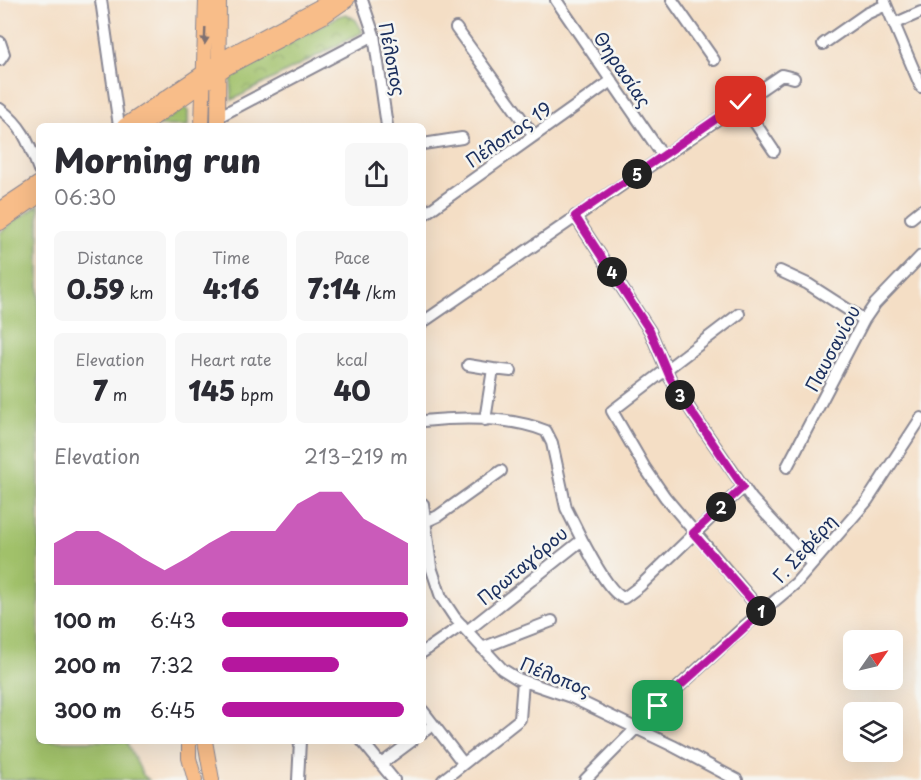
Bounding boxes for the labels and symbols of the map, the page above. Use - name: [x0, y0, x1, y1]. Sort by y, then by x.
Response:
- street label: Πέλοπος: [373, 20, 413, 98]
- street label: Θηρασίας: [588, 25, 658, 113]
- one-way arrow: [200, 26, 210, 45]
- pin: [715, 76, 766, 127]
- street label: Πέλοπος 19: [460, 94, 556, 174]
- pin: 5: [622, 159, 652, 189]
- pin: 4: [597, 257, 627, 287]
- street label: Παυσανίου: [798, 300, 866, 396]
- pin: 3: [665, 380, 695, 410]
- pin: 2: [706, 492, 736, 522]
- street label: Γ. Σεφέρη: [766, 508, 842, 588]
- street label: Πρωταγόρου: [471, 519, 573, 611]
- pin: 1: [746, 596, 776, 626]
- north arrow: [843, 630, 903, 690]
- street label: Πέλοπος: [516, 650, 596, 702]
- pin: [632, 680, 683, 731]

